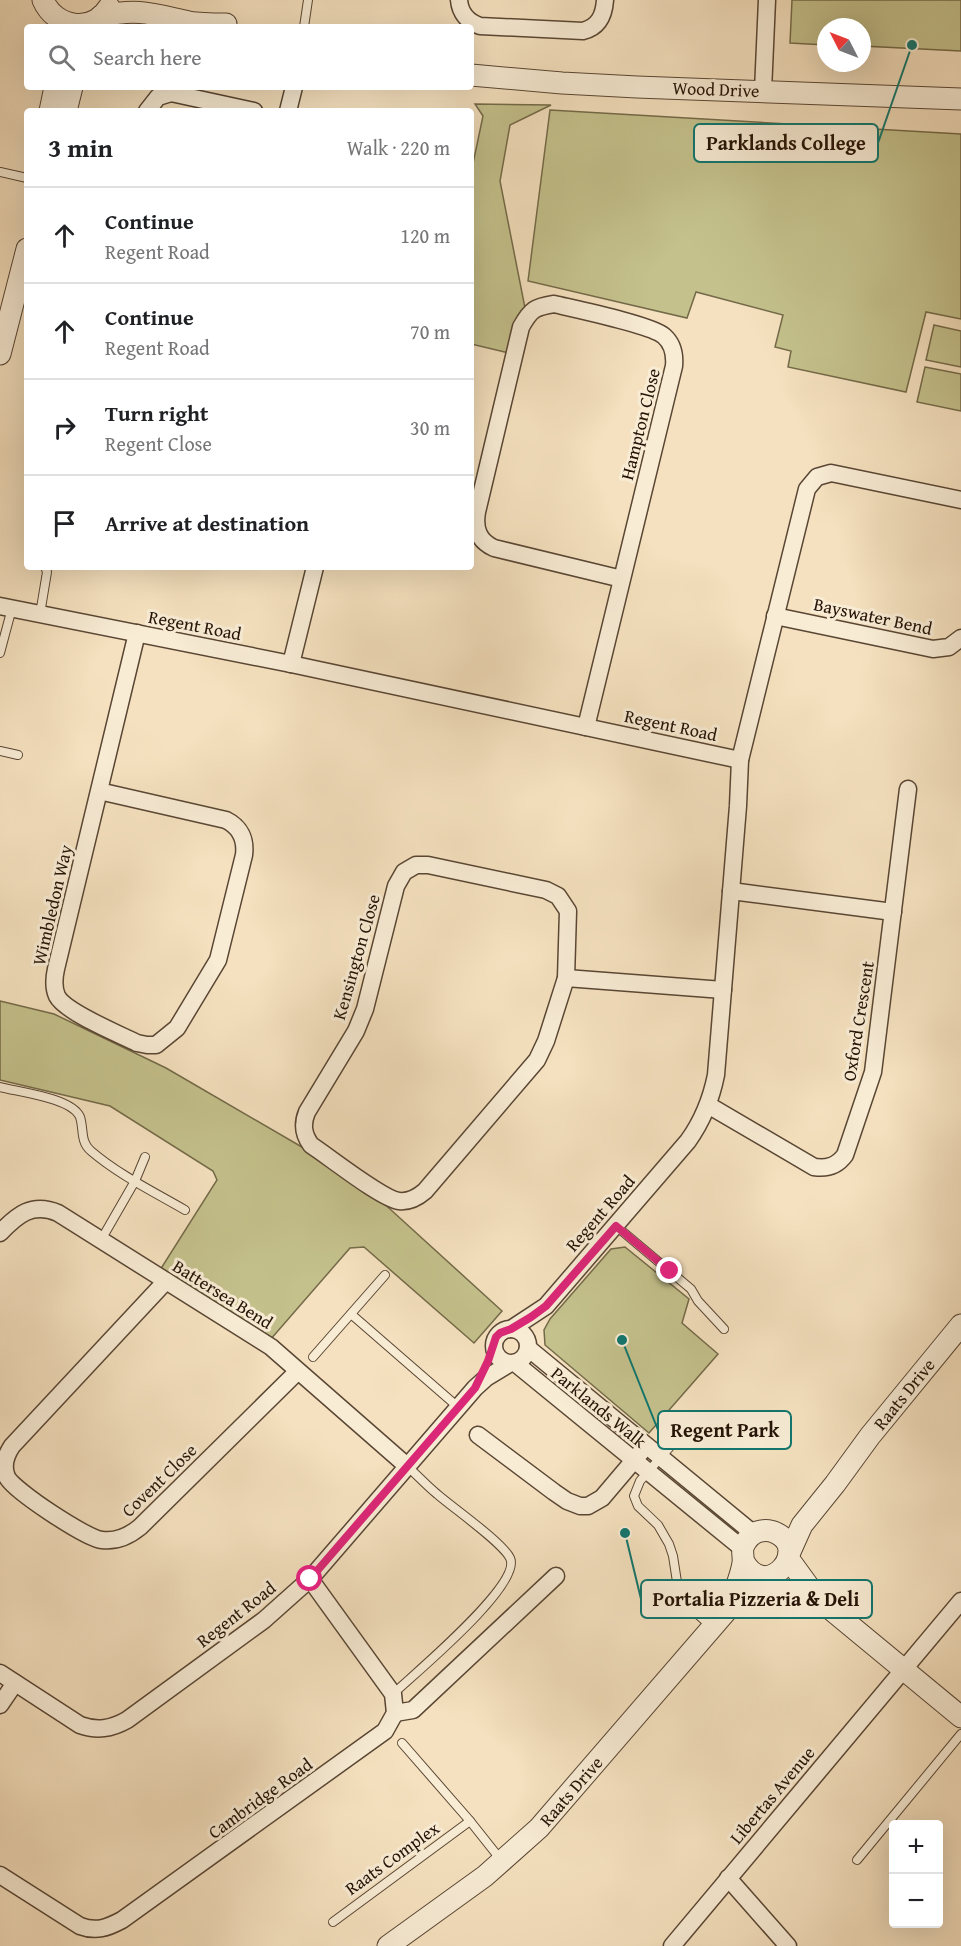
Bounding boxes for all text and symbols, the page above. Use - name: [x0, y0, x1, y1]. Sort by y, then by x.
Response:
- north arrow: [817, 18, 871, 72]
- search box: [24, 24, 474, 90]
- icon: search: [45, 41, 78, 74]
- text: Search here: [93, 41, 202, 73]
- street label: Wood Drive: [672, 74, 760, 104]
- callout: Parklands College: [694, 124, 878, 162]
- text: 3 min: [48, 128, 113, 167]
- text: Parklands College: [706, 128, 866, 157]
- text: Walk · 220 m: [347, 133, 450, 162]
- text: Continue: [105, 205, 194, 237]
- icon: ahead: [48, 219, 81, 252]
- text: 120 m: [400, 221, 450, 250]
- text: Regent Road: [105, 237, 210, 266]
- text: Continue: [105, 301, 194, 333]
- icon: ahead: [48, 315, 81, 348]
- text: 70 m: [410, 317, 450, 346]
- text: Regent Road: [105, 333, 210, 362]
- street label: Hampton Close: [613, 365, 667, 483]
- text: Turn right: [105, 397, 208, 429]
- icon: right: [48, 411, 81, 444]
- text: 30 m: [410, 413, 450, 442]
- text: Regent Close: [105, 429, 212, 458]
- icon: arrive: [48, 507, 81, 540]
- text: Arrive at destination: [105, 507, 309, 539]
- street label: Bayswater Bend: [811, 590, 935, 642]
- street label: Regent Road: [146, 603, 244, 647]
- street label: Regent Road: [622, 702, 720, 748]
- street label: Wimbledon Way: [25, 842, 79, 968]
- street label: Kensington Close: [325, 891, 387, 1023]
- street label: Oxford Crescent: [835, 958, 881, 1083]
- street label: Regent Road: [559, 1168, 641, 1257]
- street label: Battersea Bend: [168, 1252, 279, 1336]
- route end: [656, 1257, 682, 1283]
- street label: Raats Drive: [867, 1352, 941, 1436]
- street label: Parklands Walk: [545, 1360, 653, 1455]
- callout: Regent Park: [658, 1411, 791, 1449]
- text: Regent Park: [671, 1415, 780, 1444]
- street label: Covent Close: [115, 1437, 203, 1523]
- route start: [296, 1565, 322, 1591]
- street label: Regent Road: [191, 1574, 282, 1654]
- callout: Portalia Pizzeria & Deli: [641, 1580, 872, 1618]
- text: Portalia Pizzeria & Deli: [653, 1584, 859, 1613]
- street label: Libertas Avenue: [723, 1740, 821, 1850]
- street label: Raats Drive: [533, 1750, 609, 1832]
- street label: Cambridge Road: [202, 1751, 318, 1845]
- street label: Raats Complex: [339, 1814, 445, 1901]
- map controls: [889, 1820, 943, 1928]
- button: +: [889, 1820, 943, 1874]
- button: −: [889, 1874, 943, 1928]

